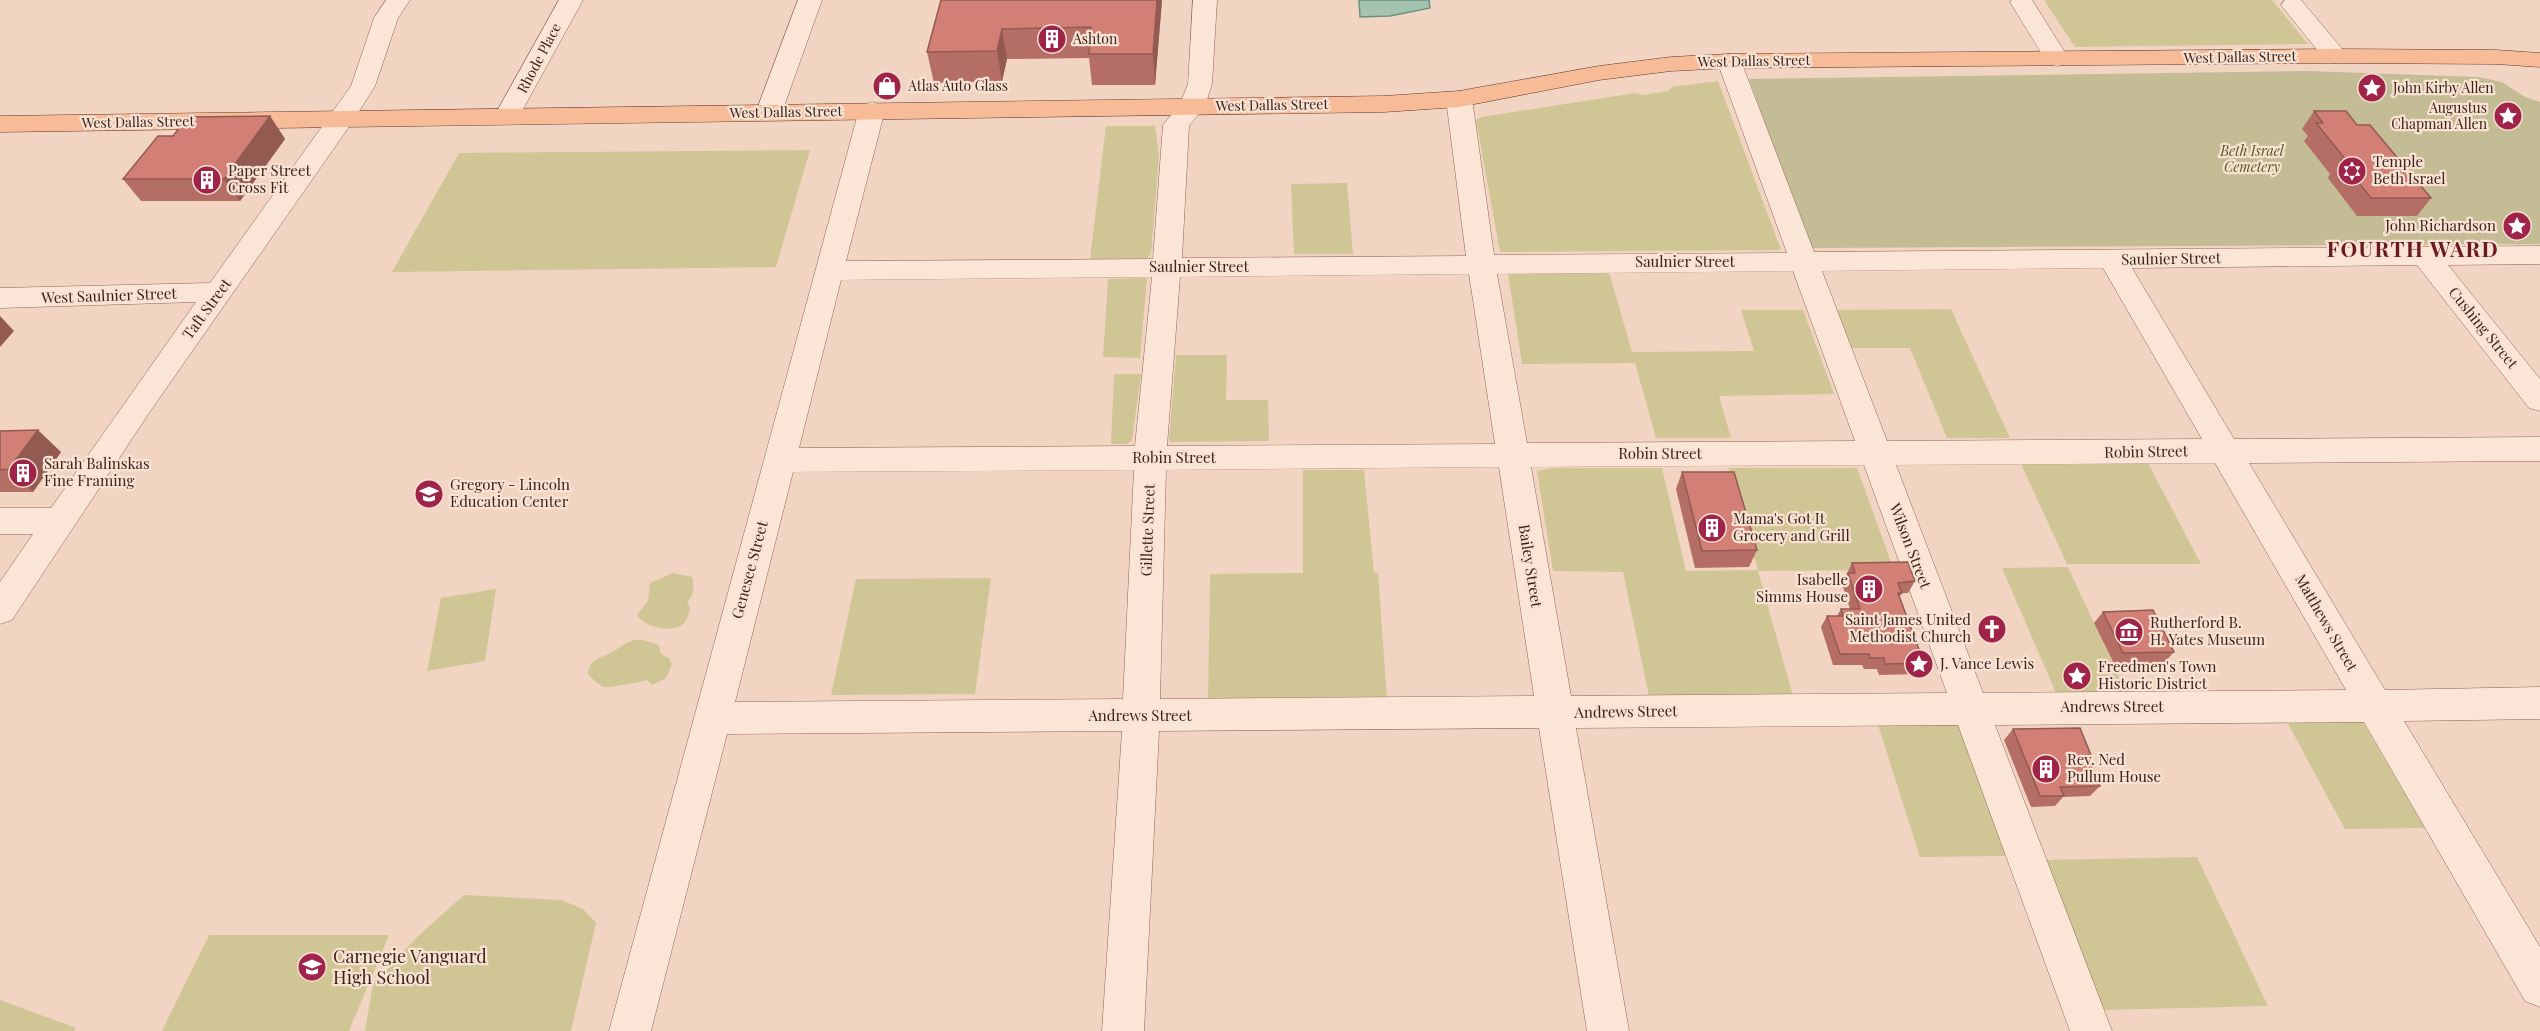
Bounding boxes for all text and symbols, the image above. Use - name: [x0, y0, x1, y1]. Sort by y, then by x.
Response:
- street label: Rhode Place: [512, 19, 565, 96]
- building icon: Ashton: [1036, 23, 1068, 55]
- place label: Ashton: [1072, 29, 1118, 48]
- street label: West Dallas Street: [2183, 46, 2297, 67]
- street label: West Dallas Street: [1697, 50, 1811, 71]
- shop icon: Atlas Auto Glass: [871, 70, 903, 102]
- place icon: John Kirby Allen: [2356, 72, 2388, 104]
- place label: Atlas Auto Glass: [907, 76, 1008, 95]
- place label: John Kirby Allen: [2392, 78, 2494, 97]
- street label: West Dallas Street: [1215, 94, 1329, 115]
- place label: Augustus Chapman Allen: [2391, 98, 2488, 133]
- place icon: Augustus Chapman Allen: [2492, 100, 2524, 132]
- street label: West Dallas Street: [729, 101, 843, 122]
- street label: West Dallas Street: [81, 111, 195, 132]
- park label: Beth Israel Cemetery: [2219, 141, 2285, 176]
- place label: Temple Beth Israel: [2373, 151, 2446, 188]
- synagogue icon: Temple Beth Israel: [2336, 155, 2368, 187]
- place label: Paper Street Cross Fit: [228, 160, 312, 197]
- building icon: Paper Street Cross Fit: [191, 164, 223, 196]
- place icon: John Richardson: [2501, 210, 2533, 242]
- place label: John Richardson: [2384, 215, 2496, 235]
- district label: FOURTH WARD: [2327, 234, 2499, 262]
- street label: Saulnier Street: [2121, 247, 2222, 269]
- street label: Saulnier Street: [1635, 251, 1736, 271]
- street label: Saulnier Street: [1149, 256, 1250, 276]
- street label: Taft Street: [177, 273, 235, 343]
- street label: Cushing Street: [2445, 282, 2523, 373]
- street label: West Saulnier Street: [40, 283, 178, 307]
- street label: Robin Street: [2104, 440, 2189, 462]
- street label: Robin Street: [1618, 443, 1703, 463]
- street label: Robin Street: [1132, 447, 1217, 467]
- place label: Sarah Balinskas Fine Framing: [44, 453, 150, 490]
- building icon: Sarah Balinskas Fine Framing: [7, 457, 39, 489]
- place label: Gregory - Lincoln Education Center: [450, 474, 570, 511]
- school or university icon: Gregory - Lincoln Education Center: [413, 478, 445, 510]
- street label: Gillette Street: [1135, 483, 1159, 577]
- street label: Wilson Street: [1885, 499, 1937, 592]
- place label: Mama's Got It Grocery and Grill: [1733, 508, 1850, 545]
- building icon: Mama's Got It Grocery and Grill: [1696, 512, 1728, 544]
- street label: Genesee Street: [726, 518, 772, 621]
- street label: Bailey Street: [1515, 523, 1548, 610]
- place label: Isabelle Simms House: [1756, 569, 1848, 606]
- street label: Matthews Street: [2291, 570, 2363, 675]
- building icon: Isabelle Simms House: [1853, 573, 1885, 605]
- place label: Saint James United Methodist Church: [1845, 609, 1971, 646]
- place label: Rutherford B. H. Yates Museum: [2150, 612, 2266, 649]
- church icon: Saint James United Methodist Church: [1976, 613, 2008, 645]
- museum icon: Rutherford B. H. Yates Museum: [2113, 616, 2145, 648]
- place icon: J. Vance Lewis: [1903, 648, 1935, 680]
- place label: J. Vance Lewis: [1939, 653, 2034, 673]
- place label: Freedmen's Town Historic District: [2098, 656, 2217, 693]
- place icon: Freedmen's Town Historic District: [2061, 660, 2093, 692]
- street label: Andrews Street: [2059, 696, 2164, 716]
- street label: Andrews Street: [1573, 700, 1678, 722]
- street label: Andrews Street: [1087, 705, 1192, 725]
- place label: Rev. Ned Pullum House: [2067, 749, 2161, 786]
- building icon: Rev. Ned Pullum House: [2030, 753, 2062, 785]
- place label: Carnegie Vanguard High School: [333, 944, 487, 989]
- school or university icon: Carnegie Vanguard High School: [296, 951, 328, 983]

